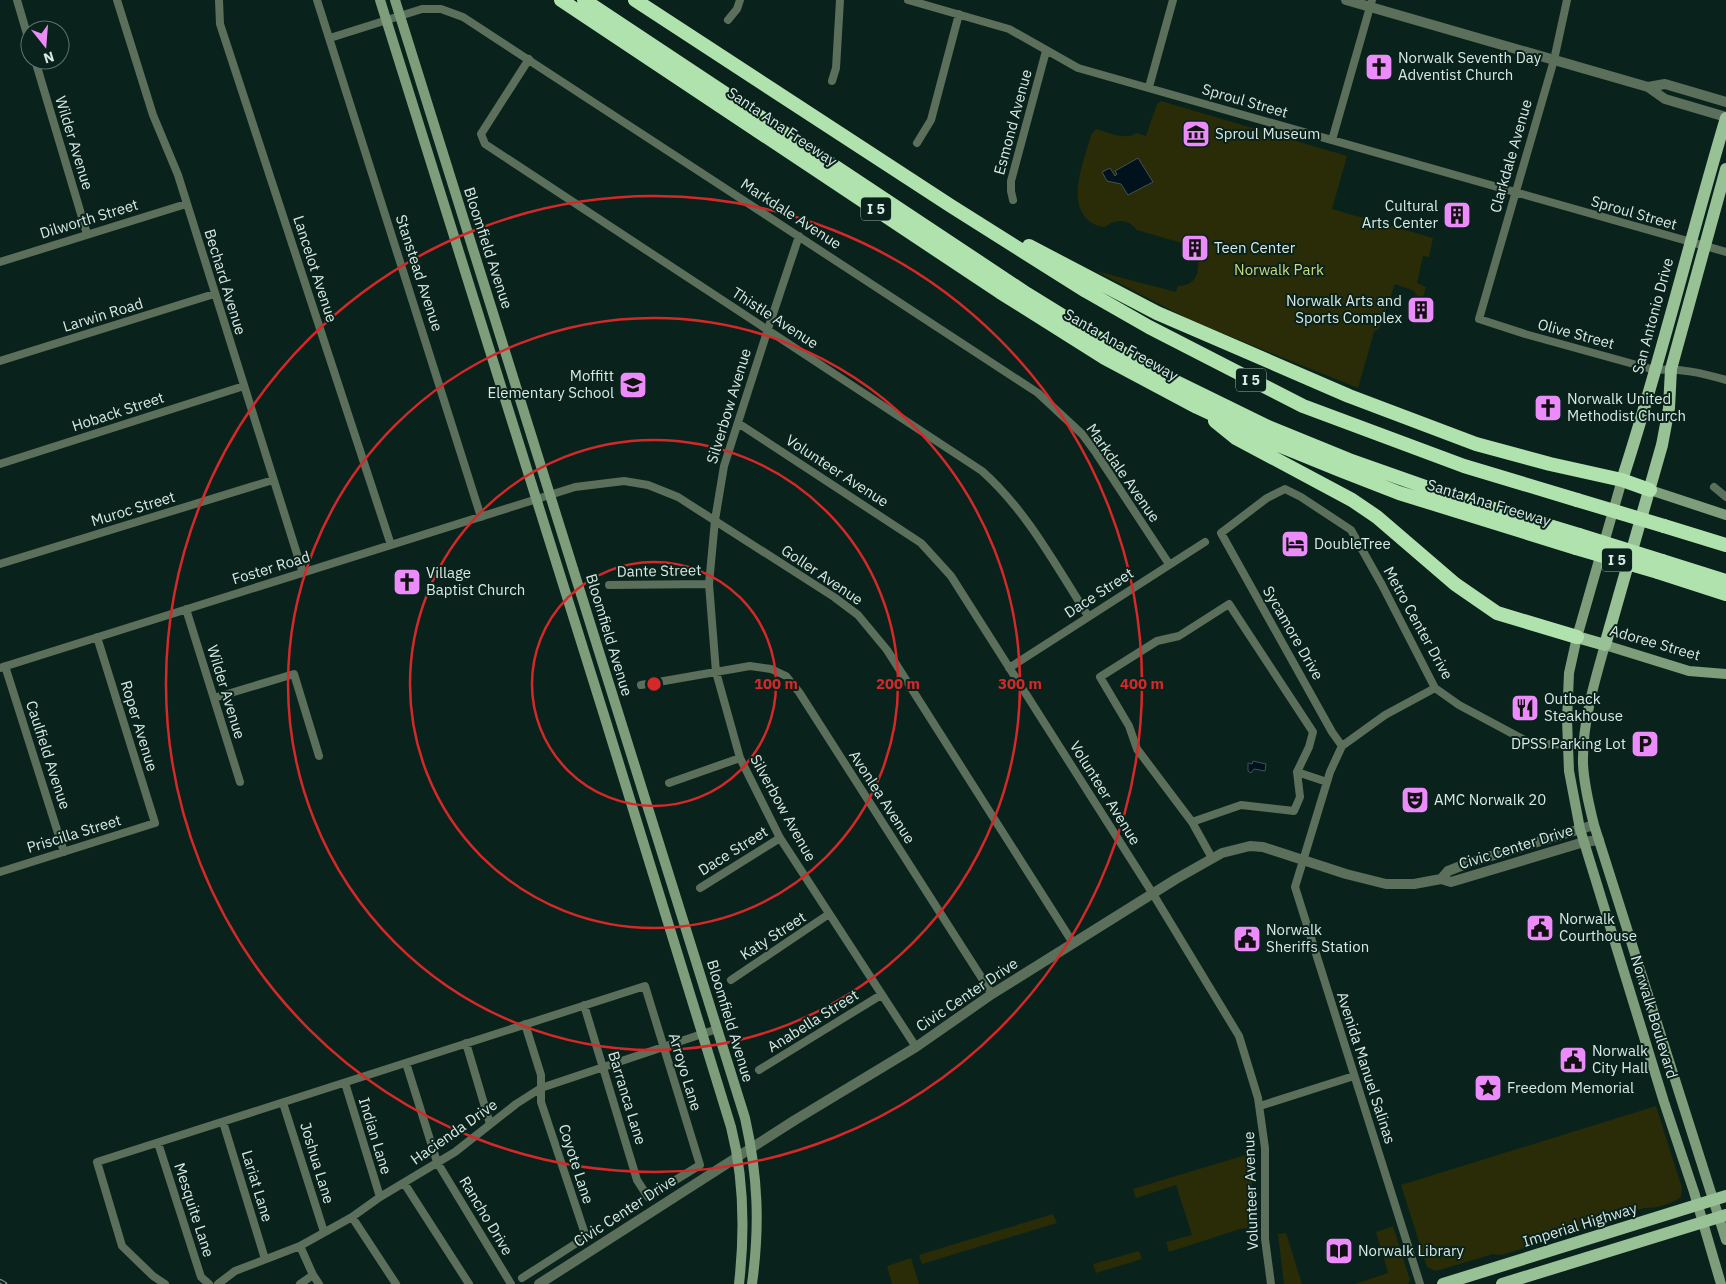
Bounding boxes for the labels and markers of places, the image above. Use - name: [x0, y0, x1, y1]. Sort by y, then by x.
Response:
- place label: Norwalk Seventh Day Adventist Church: [1398, 48, 1542, 84]
- church icon: Norwalk Seventh Day Adventist Church: [1364, 52, 1394, 82]
- museum icon: Sproul Museum: [1181, 119, 1211, 149]
- place label: Sproul Museum: [1215, 124, 1320, 143]
- place label: Cultural Arts Center: [1362, 196, 1438, 232]
- building icon: Cultural Arts Center: [1442, 200, 1472, 230]
- building icon: Teen Center: [1180, 233, 1210, 263]
- place label: Teen Center: [1214, 238, 1296, 257]
- place label: Norwalk Arts and Sports Complex: [1286, 291, 1402, 327]
- building icon: Norwalk Arts and Sports Complex: [1406, 295, 1436, 325]
- place label: Moffitt Elementary School: [487, 366, 614, 402]
- school or university icon: Moffitt Elementary School: [618, 370, 648, 400]
- place label: Norwalk United Methodist Church: [1567, 389, 1686, 425]
- church icon: Norwalk United Methodist Church: [1533, 393, 1563, 423]
- hotel icon: DoubleTree: [1280, 529, 1310, 559]
- place label: DoubleTree: [1314, 534, 1391, 553]
- place label: Village Baptist Church: [426, 563, 525, 599]
- church icon: Village Baptist Church: [392, 567, 422, 597]
- centre of rings: [645, 675, 663, 693]
- place label: Outback Steakhouse: [1544, 689, 1623, 725]
- restaurant icon: Outback Steakhouse: [1510, 693, 1540, 723]
- parking icon: DPSS Parking Lot: [1630, 729, 1660, 759]
- place label: DPSS Parking Lot: [1511, 734, 1626, 753]
- theatre icon: AMC Norwalk 20: [1400, 785, 1430, 815]
- place label: AMC Norwalk 20: [1434, 790, 1546, 809]
- place label: Norwalk Courthouse: [1559, 909, 1637, 945]
- public building icon: Norwalk Courthouse: [1525, 913, 1555, 943]
- place label: Norwalk Sheriffs Station: [1266, 920, 1369, 956]
- public building icon: Norwalk Sheriffs Station: [1232, 924, 1262, 954]
- place label: Norwalk City Hall: [1592, 1041, 1648, 1077]
- public building icon: Norwalk City Hall: [1558, 1045, 1588, 1075]
- place icon: Freedom Memorial: [1473, 1073, 1503, 1103]
- place label: Freedom Memorial: [1507, 1078, 1634, 1097]
- library icon: Norwalk Library: [1324, 1236, 1354, 1266]
- place label: Norwalk Library: [1358, 1241, 1465, 1260]

